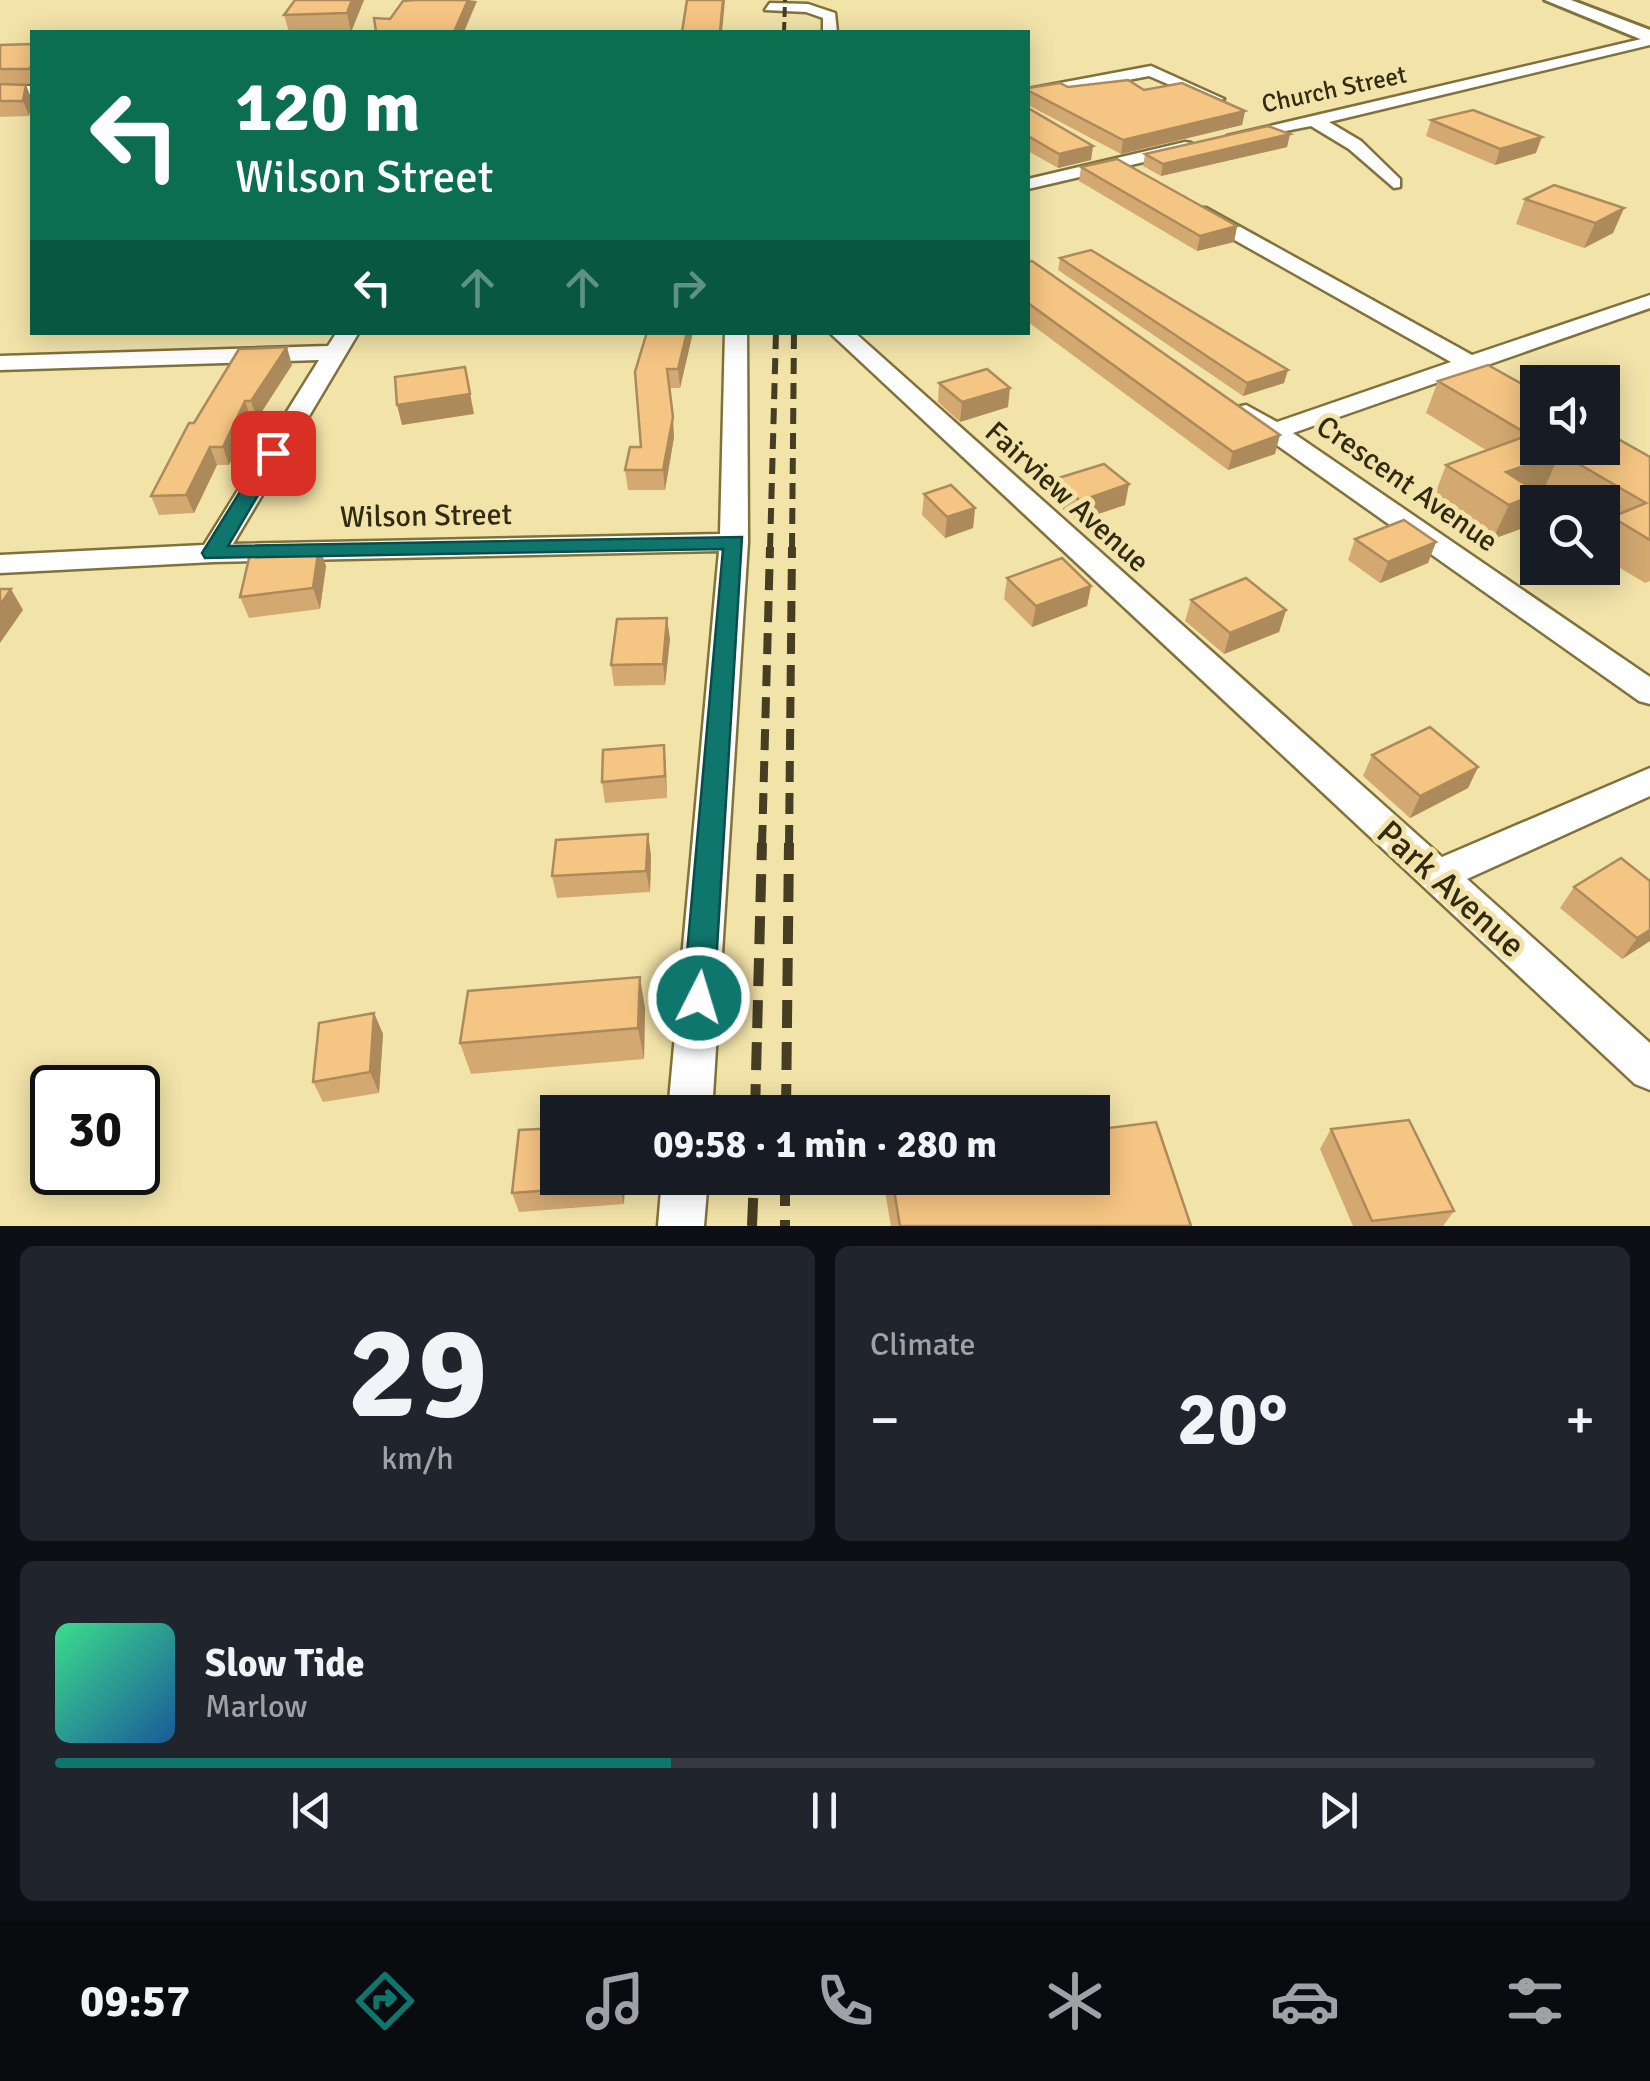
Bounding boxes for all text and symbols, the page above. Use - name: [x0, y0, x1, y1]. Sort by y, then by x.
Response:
- street label: Church Street: [1259, 58, 1409, 119]
- text: 120 m: [235, 64, 420, 150]
- icon: left: [70, 70, 200, 200]
- text: Wilson Street: [235, 150, 493, 205]
- icon: left: [345, 260, 400, 315]
- icon: ahead: [450, 260, 505, 315]
- icon: ahead: [555, 260, 610, 315]
- icon: right: [660, 260, 715, 315]
- map controls: [1520, 365, 1620, 585]
- button: sound: [1520, 365, 1620, 465]
- street label: Crescent Avenue: [1309, 408, 1505, 560]
- pin: [231, 411, 316, 496]
- street label: Fairview Avenue: [977, 414, 1157, 580]
- icon: arrive: [246, 426, 301, 481]
- button: search: [1520, 485, 1620, 585]
- street label: Wilson Street: [340, 496, 512, 536]
- street label: Park Avenue: [1368, 811, 1534, 967]
- position arrow: [647, 946, 751, 1050]
- speed limit sign: 30: [30, 1065, 160, 1195]
- text: 09:58 · 1 min · 280 m: [653, 1121, 997, 1168]
- text: 29: [347, 1294, 488, 1454]
- text: Climate: [870, 1325, 976, 1364]
- text: 20°: [1177, 1373, 1288, 1466]
- text: −: [870, 1386, 900, 1454]
- text: +: [1565, 1386, 1595, 1454]
- text: km/h: [381, 1439, 454, 1478]
- text: Slow Tide: [205, 1640, 365, 1687]
- text: Marlow: [205, 1687, 307, 1726]
- icon: previous: [284, 1783, 339, 1838]
- icon: pause: [797, 1783, 852, 1838]
- icon: next: [1311, 1783, 1366, 1838]
- icon: directions: [350, 1966, 420, 2036]
- icon: music: [580, 1966, 650, 2036]
- icon: phone: [810, 1966, 880, 2036]
- icon: climate: [1040, 1966, 1110, 2036]
- icon: car: [1270, 1966, 1340, 2036]
- icon: filters: [1500, 1966, 1570, 2036]
- text: 09:57: [80, 1974, 190, 2029]

